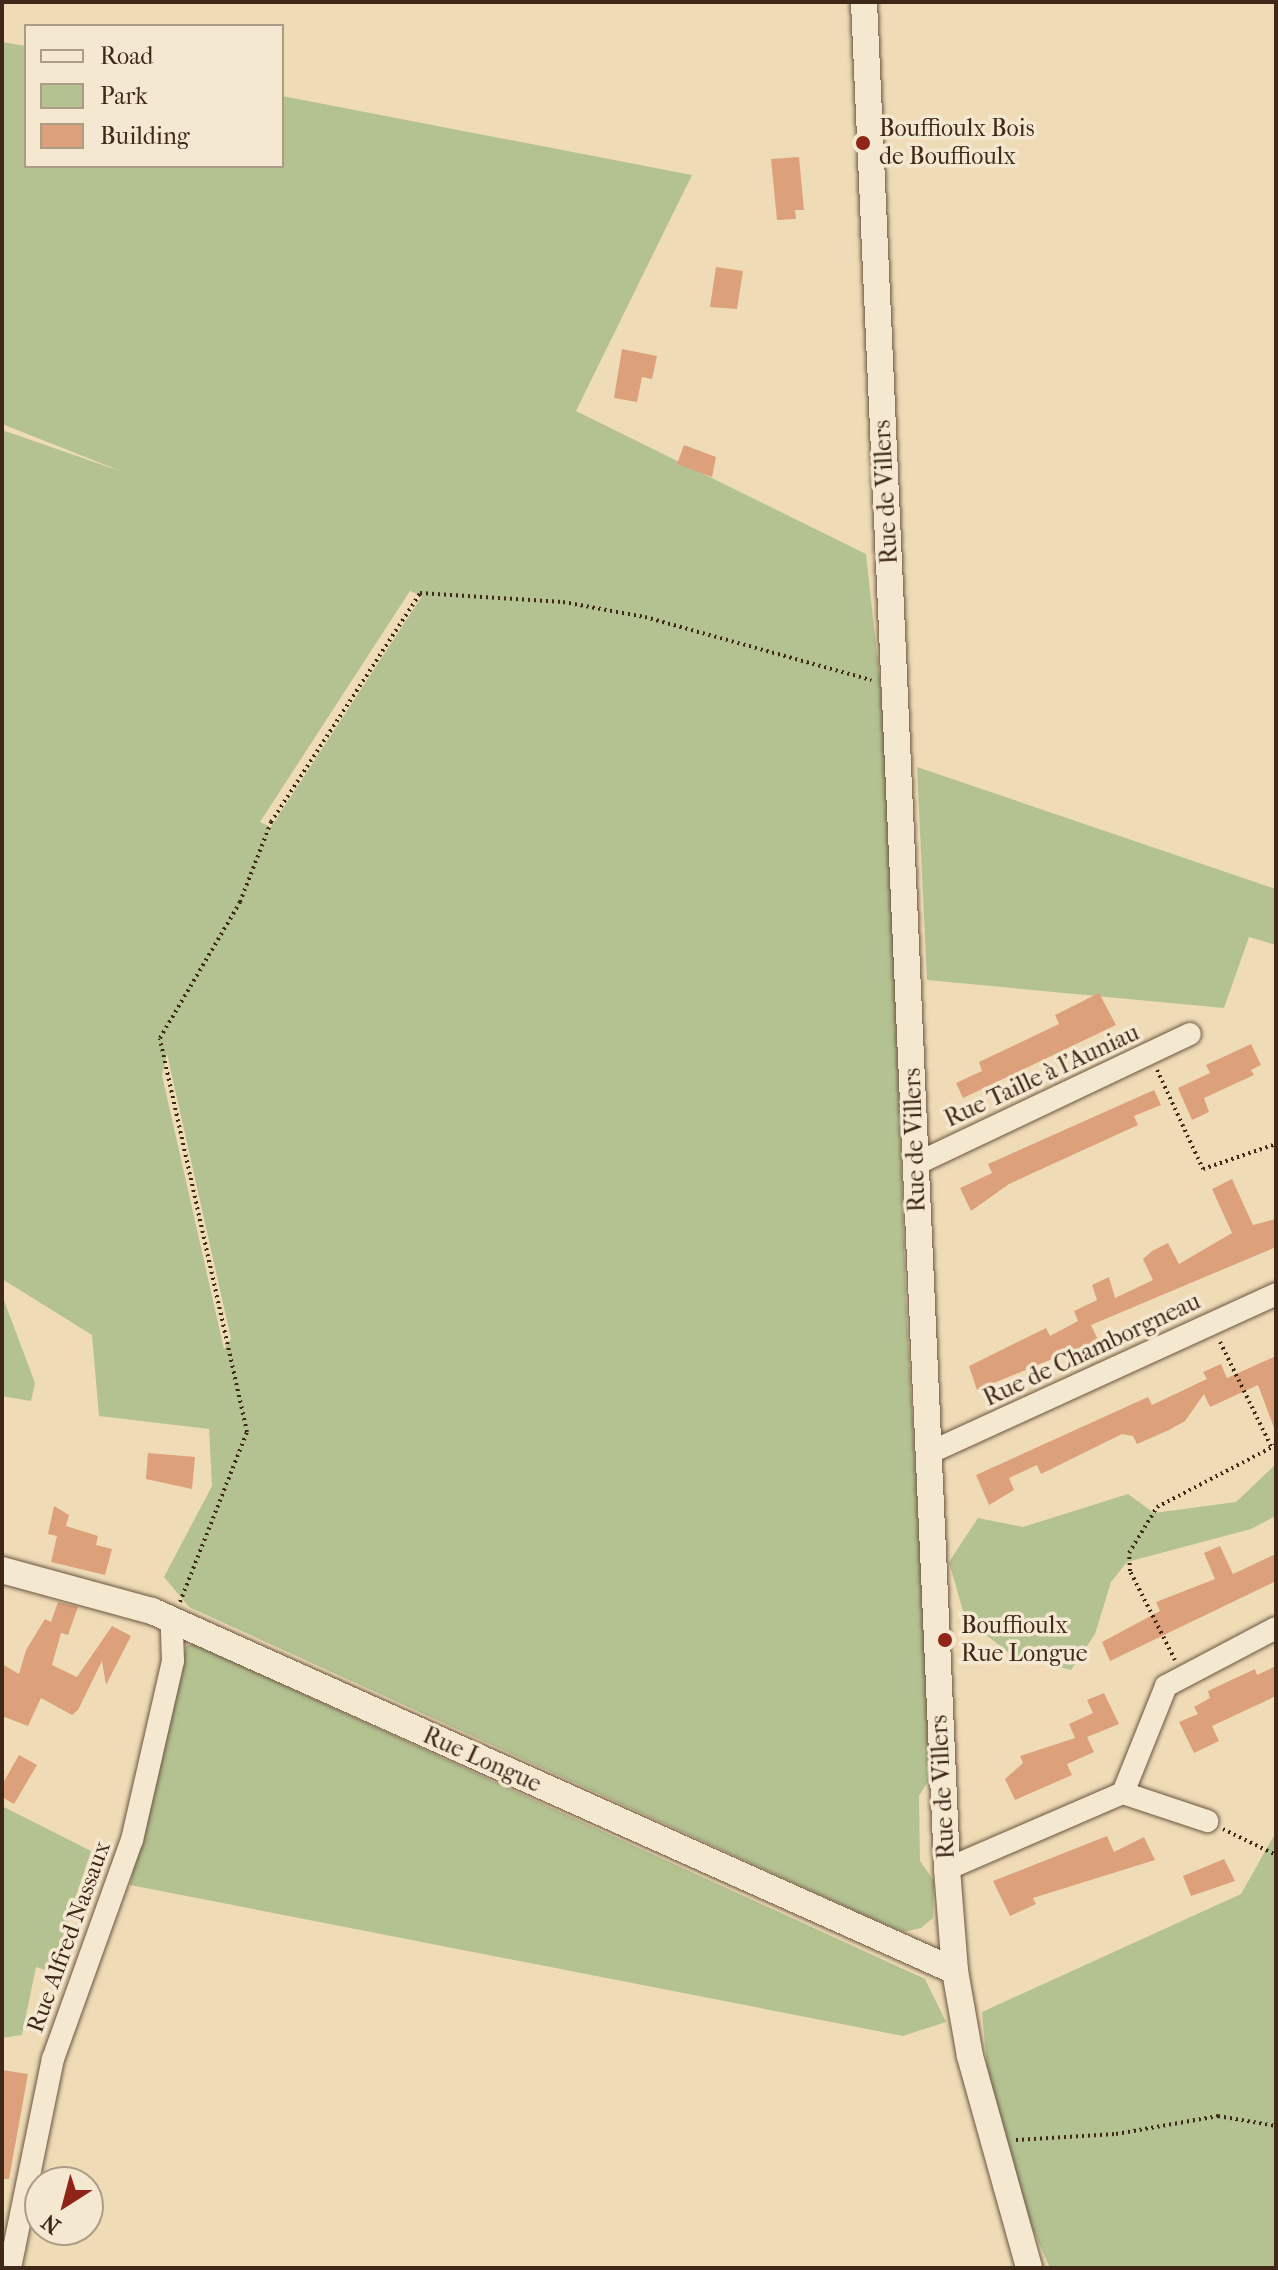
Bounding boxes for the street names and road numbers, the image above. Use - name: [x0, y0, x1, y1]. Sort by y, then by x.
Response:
- street label: Rue de Villers: [868, 419, 904, 565]
- street label: Rue Taille à l'Auniau: [940, 1018, 1144, 1134]
- street label: Rue de Villers: [898, 1067, 932, 1213]
- street label: Rue de Chamborgneau: [979, 1287, 1205, 1413]
- street label: Rue de Villers: [925, 1714, 961, 1860]
- street label: Rue Longue: [418, 1721, 546, 1799]
- street label: Rue Alfred Nassaux: [21, 1837, 117, 2037]

